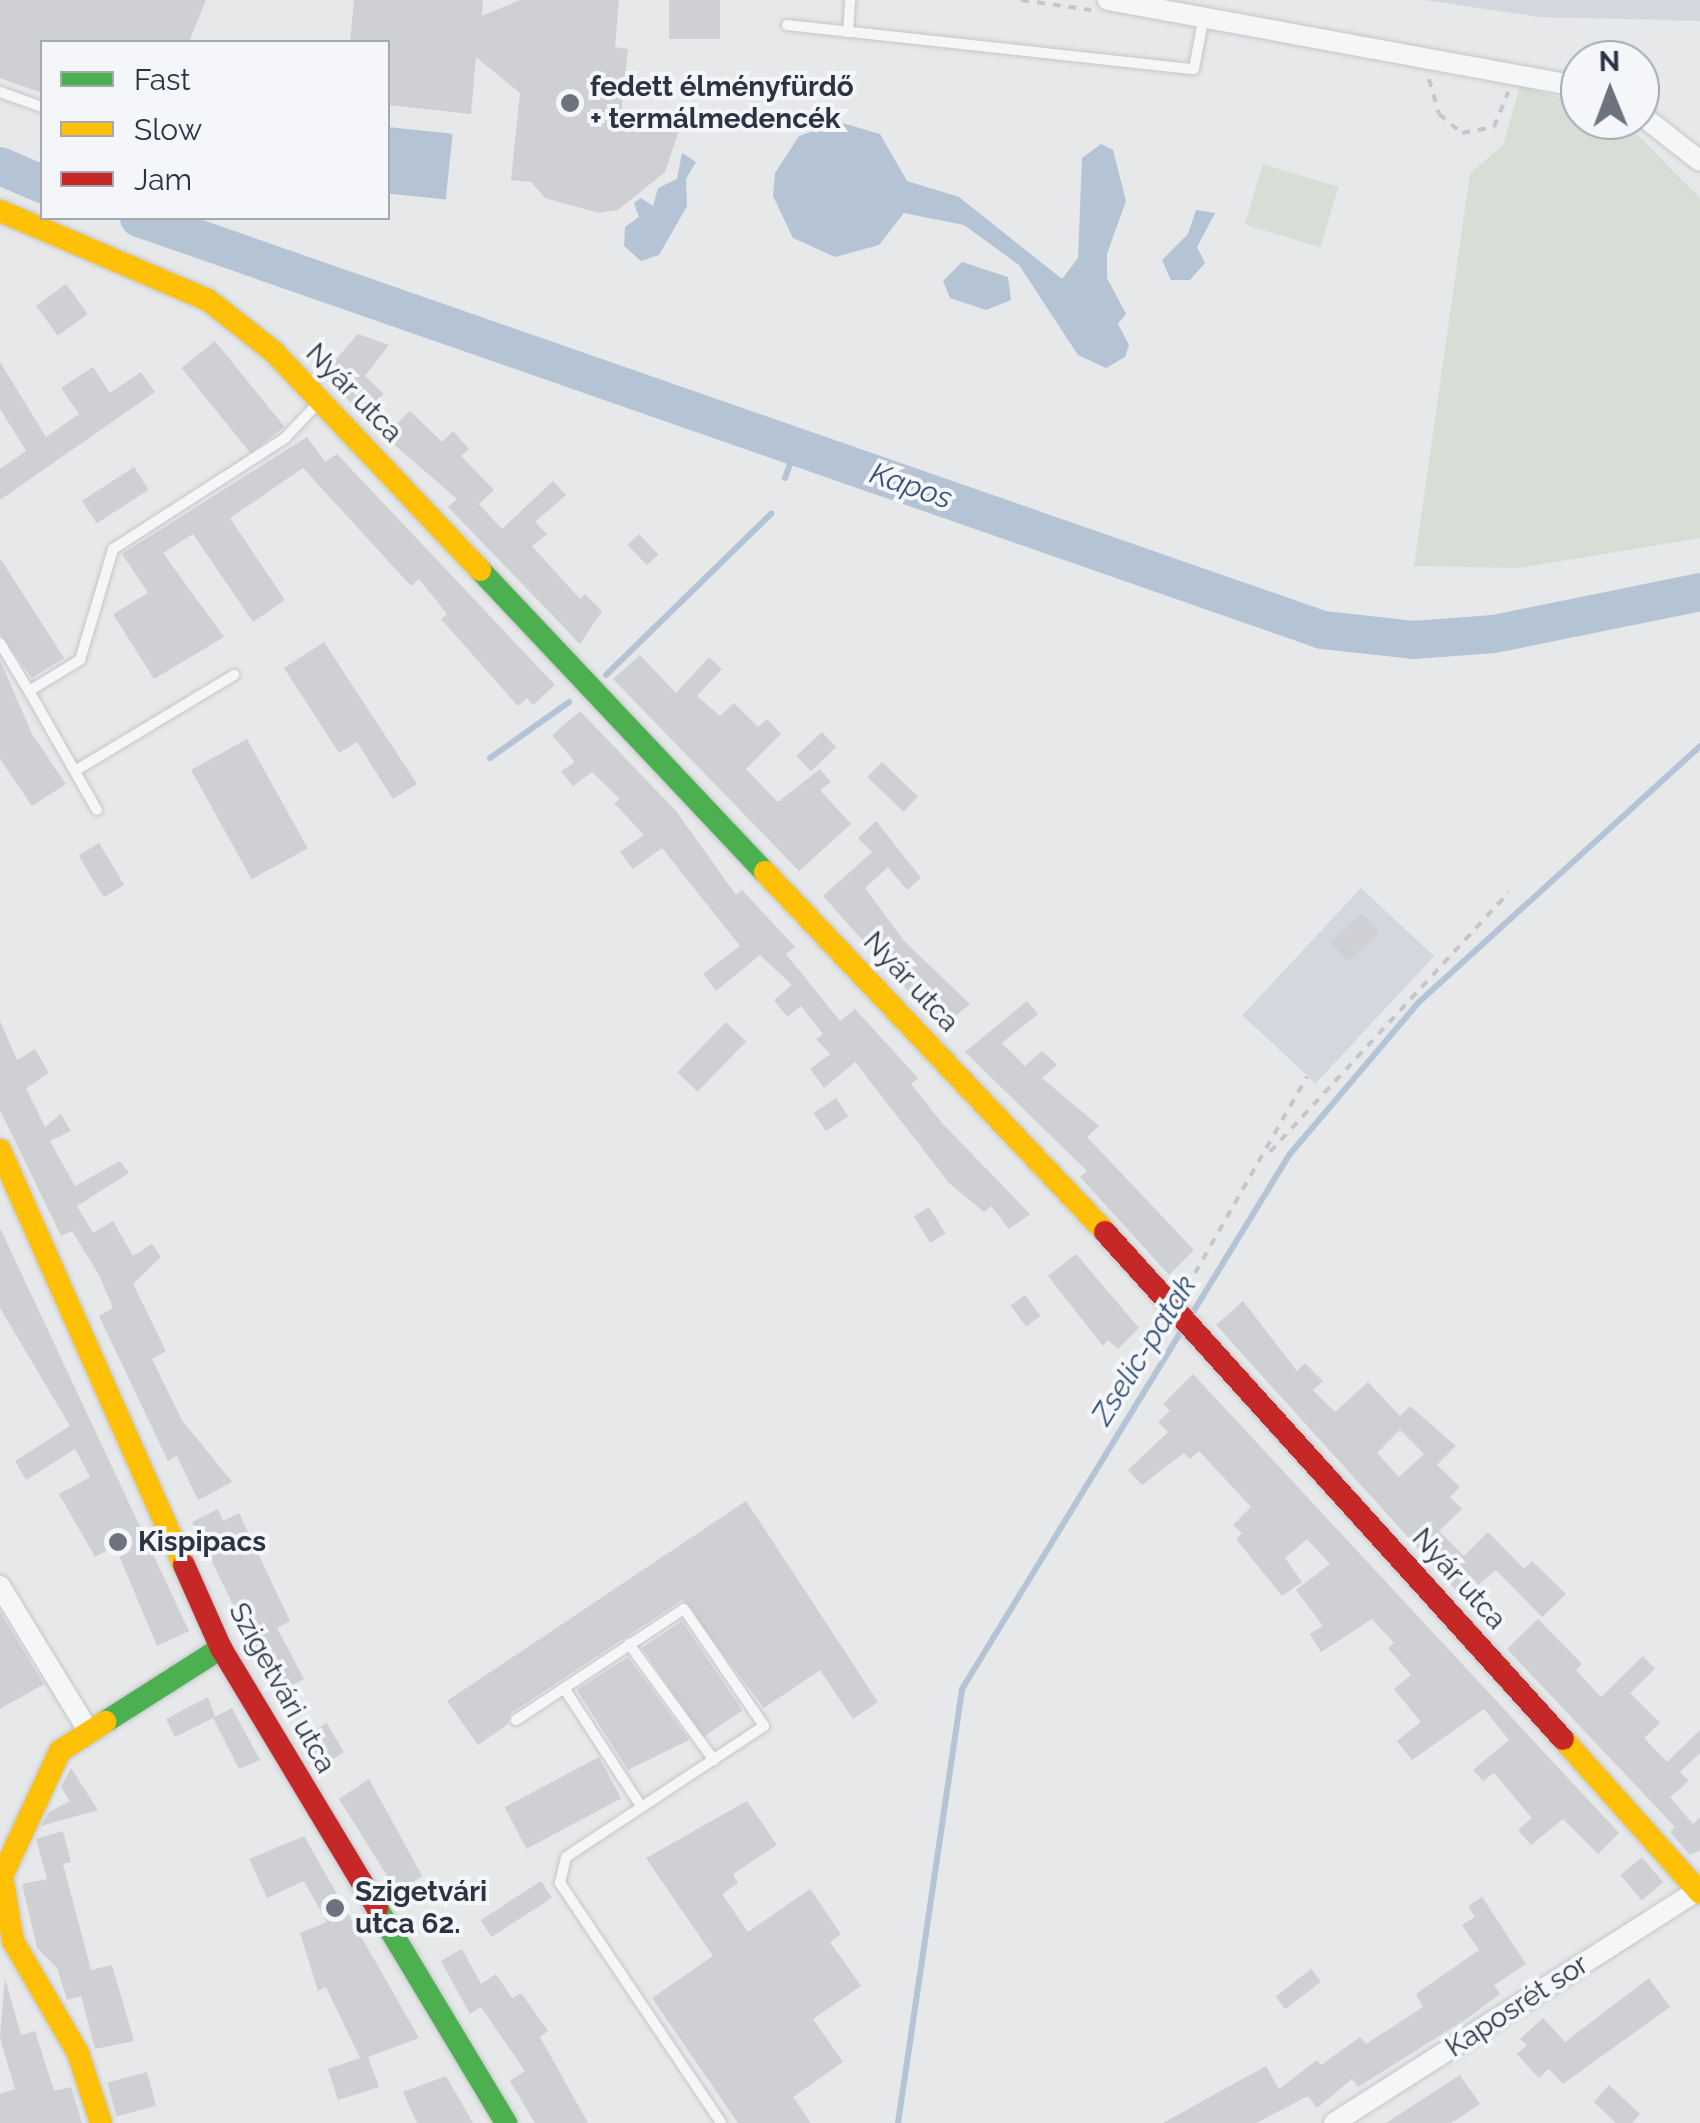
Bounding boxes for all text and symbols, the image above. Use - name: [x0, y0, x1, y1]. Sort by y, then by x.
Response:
- legend: [40, 40, 390, 220]
- north arrow: [1560, 40, 1660, 140]
- text: N: [1599, 45, 1620, 78]
- text: Fast: [134, 62, 191, 97]
- place label: fedett élményfürdő + termálmedencék: [590, 70, 854, 136]
- marker: fedett élményfürdő + termálmedencék: [559, 92, 581, 114]
- text: Slow: [134, 112, 202, 147]
- text: Jam: [134, 162, 192, 197]
- street label: Nyár utca: [298, 336, 410, 450]
- water label: Kapos: [865, 455, 957, 517]
- street label: Nyár utca: [856, 925, 966, 1039]
- water label: Zselic-patak: [1084, 1269, 1204, 1431]
- street label: Nyár utca: [1405, 1521, 1513, 1637]
- place label: Kispipacs: [138, 1525, 266, 1559]
- marker: Kispipacs: [107, 1531, 129, 1553]
- street label: Szigetvári utca: [221, 1597, 343, 1779]
- place label: Szigetvári utca 62.: [355, 1875, 487, 1941]
- marker: Szigetvári utca 62.: [324, 1897, 346, 1919]
- street label: Kaposrét sor: [1440, 1948, 1594, 2064]

